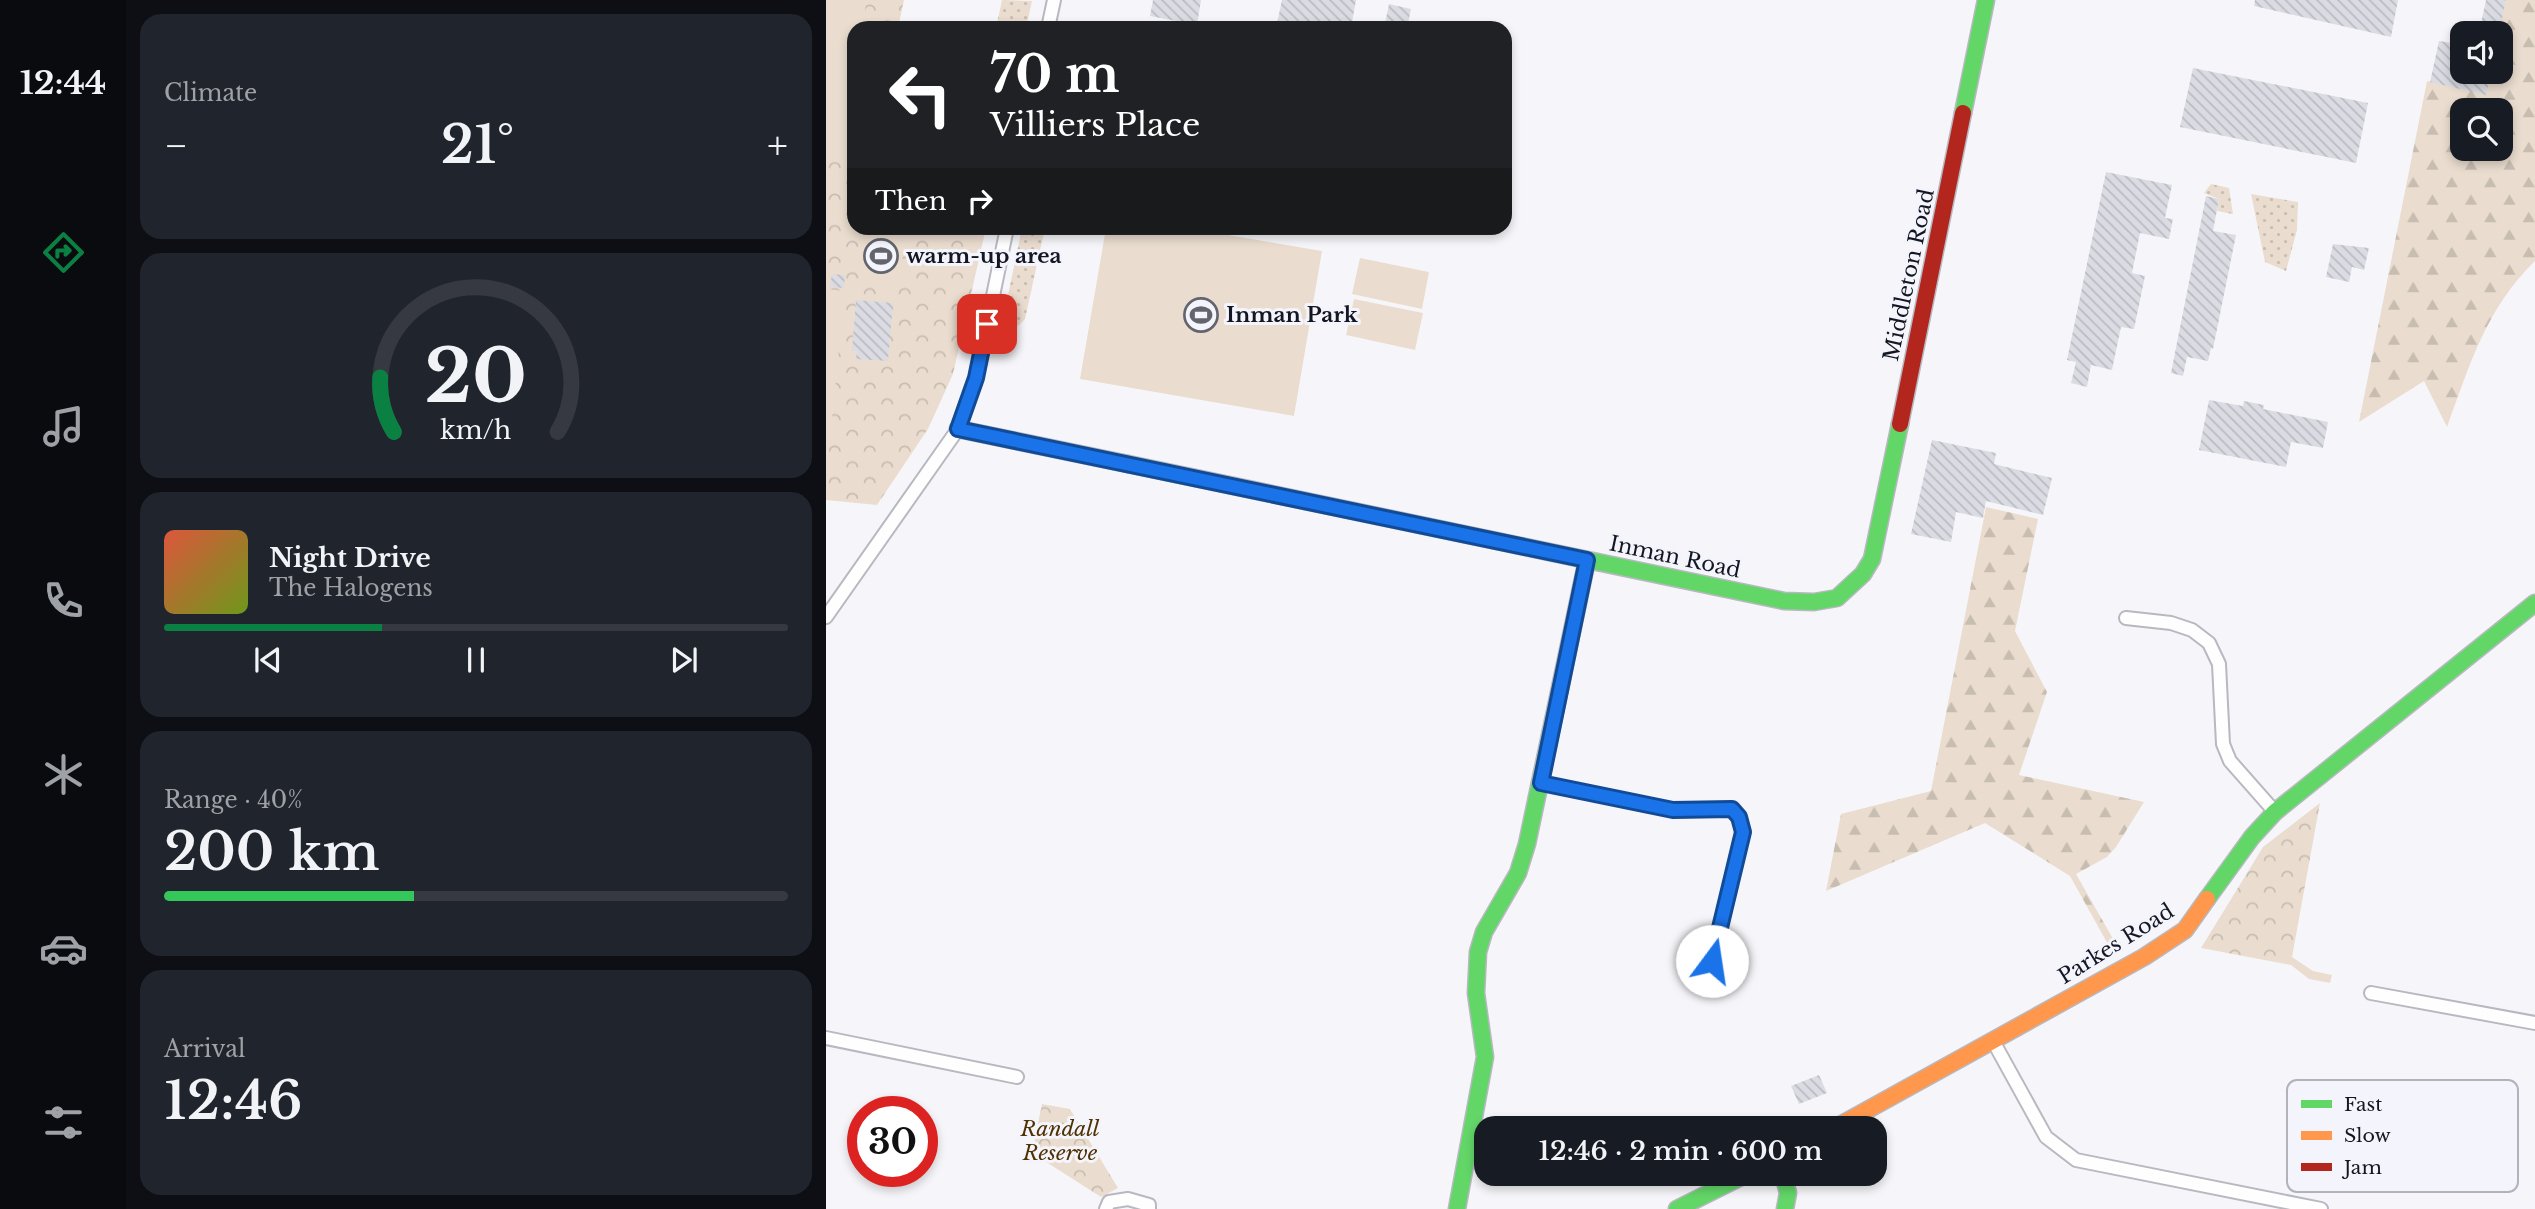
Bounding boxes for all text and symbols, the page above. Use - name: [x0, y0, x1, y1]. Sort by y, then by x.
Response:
- map controls: [2450, 21, 2513, 161]
- button: sound: [2450, 21, 2513, 84]
- text: 70 m: [990, 44, 1120, 105]
- icon: left: [875, 49, 966, 140]
- text: 12:44: [20, 63, 106, 103]
- text: Climate: [164, 79, 257, 107]
- button: search: [2450, 98, 2513, 161]
- text: Villiers Place: [990, 105, 1200, 145]
- text: 21°: [441, 113, 514, 177]
- text: −: [164, 122, 188, 169]
- text: +: [767, 122, 788, 169]
- icon: right: [961, 182, 999, 220]
- text: Then: [875, 185, 947, 217]
- street label: Middleton Road: [1878, 187, 1940, 363]
- icon: directions: [39, 228, 88, 277]
- sports icon: warm-up area: [862, 237, 900, 275]
- place label: warm-up area: [906, 243, 1062, 269]
- pin: [957, 294, 1017, 354]
- sports icon: Inman Park: [1182, 296, 1220, 334]
- place label: Inman Park: [1226, 302, 1359, 328]
- icon: arrive: [968, 305, 1006, 343]
- text: 20: [425, 331, 527, 422]
- icon: music: [39, 402, 88, 451]
- text: km/h: [441, 414, 511, 445]
- street label: Inman Road: [1607, 530, 1743, 584]
- text: Night Drive: [269, 542, 431, 574]
- text: The Halogens: [269, 574, 433, 602]
- icon: phone: [39, 576, 88, 625]
- icon: previous: [249, 641, 287, 679]
- icon: pause: [457, 641, 495, 679]
- icon: next: [665, 641, 703, 679]
- icon: climate: [39, 750, 88, 799]
- text: Range · 40%: [164, 786, 303, 814]
- text: 200 km: [164, 820, 379, 884]
- street label: Parkes Road: [2053, 898, 2179, 990]
- icon: car: [39, 924, 88, 973]
- position arrow: [1675, 924, 1749, 998]
- text: Arrival: [164, 1035, 245, 1063]
- text: 12:46: [164, 1069, 303, 1133]
- legend: [2287, 1080, 2518, 1192]
- text: Fast: [2344, 1093, 2383, 1116]
- speed limit sign: 30: [847, 1096, 938, 1187]
- icon: filters: [39, 1098, 88, 1147]
- park label: Randall Reserve: [1020, 1116, 1100, 1166]
- text: Slow: [2344, 1124, 2391, 1147]
- text: 12:46 · 2 min · 600 m: [1539, 1135, 1822, 1167]
- text: Jam: [2341, 1156, 2382, 1179]

